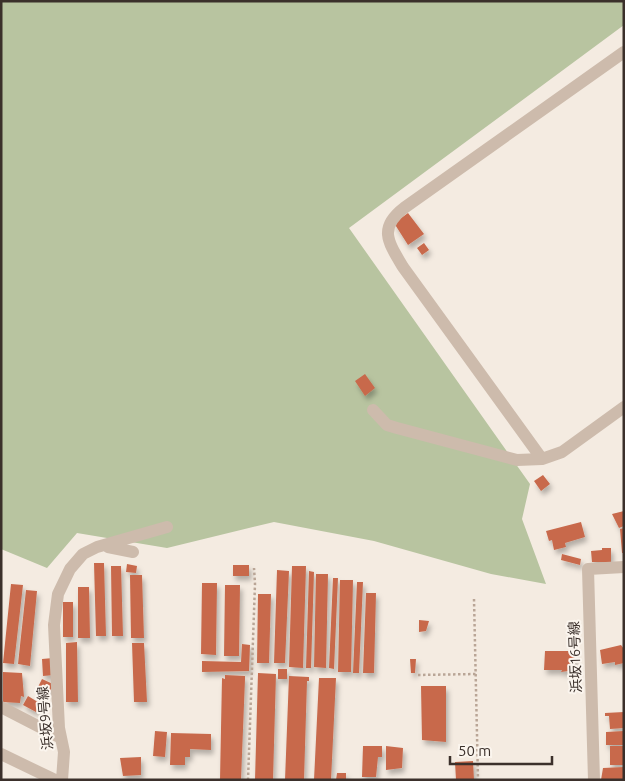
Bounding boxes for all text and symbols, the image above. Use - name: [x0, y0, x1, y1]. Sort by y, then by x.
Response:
- street label: 浜坂16号線: [566, 621, 584, 693]
- street label: 浜坂9号線: [34, 685, 56, 751]
- scale bar: [450, 734, 552, 766]
- text: 50 m: [458, 742, 491, 759]

